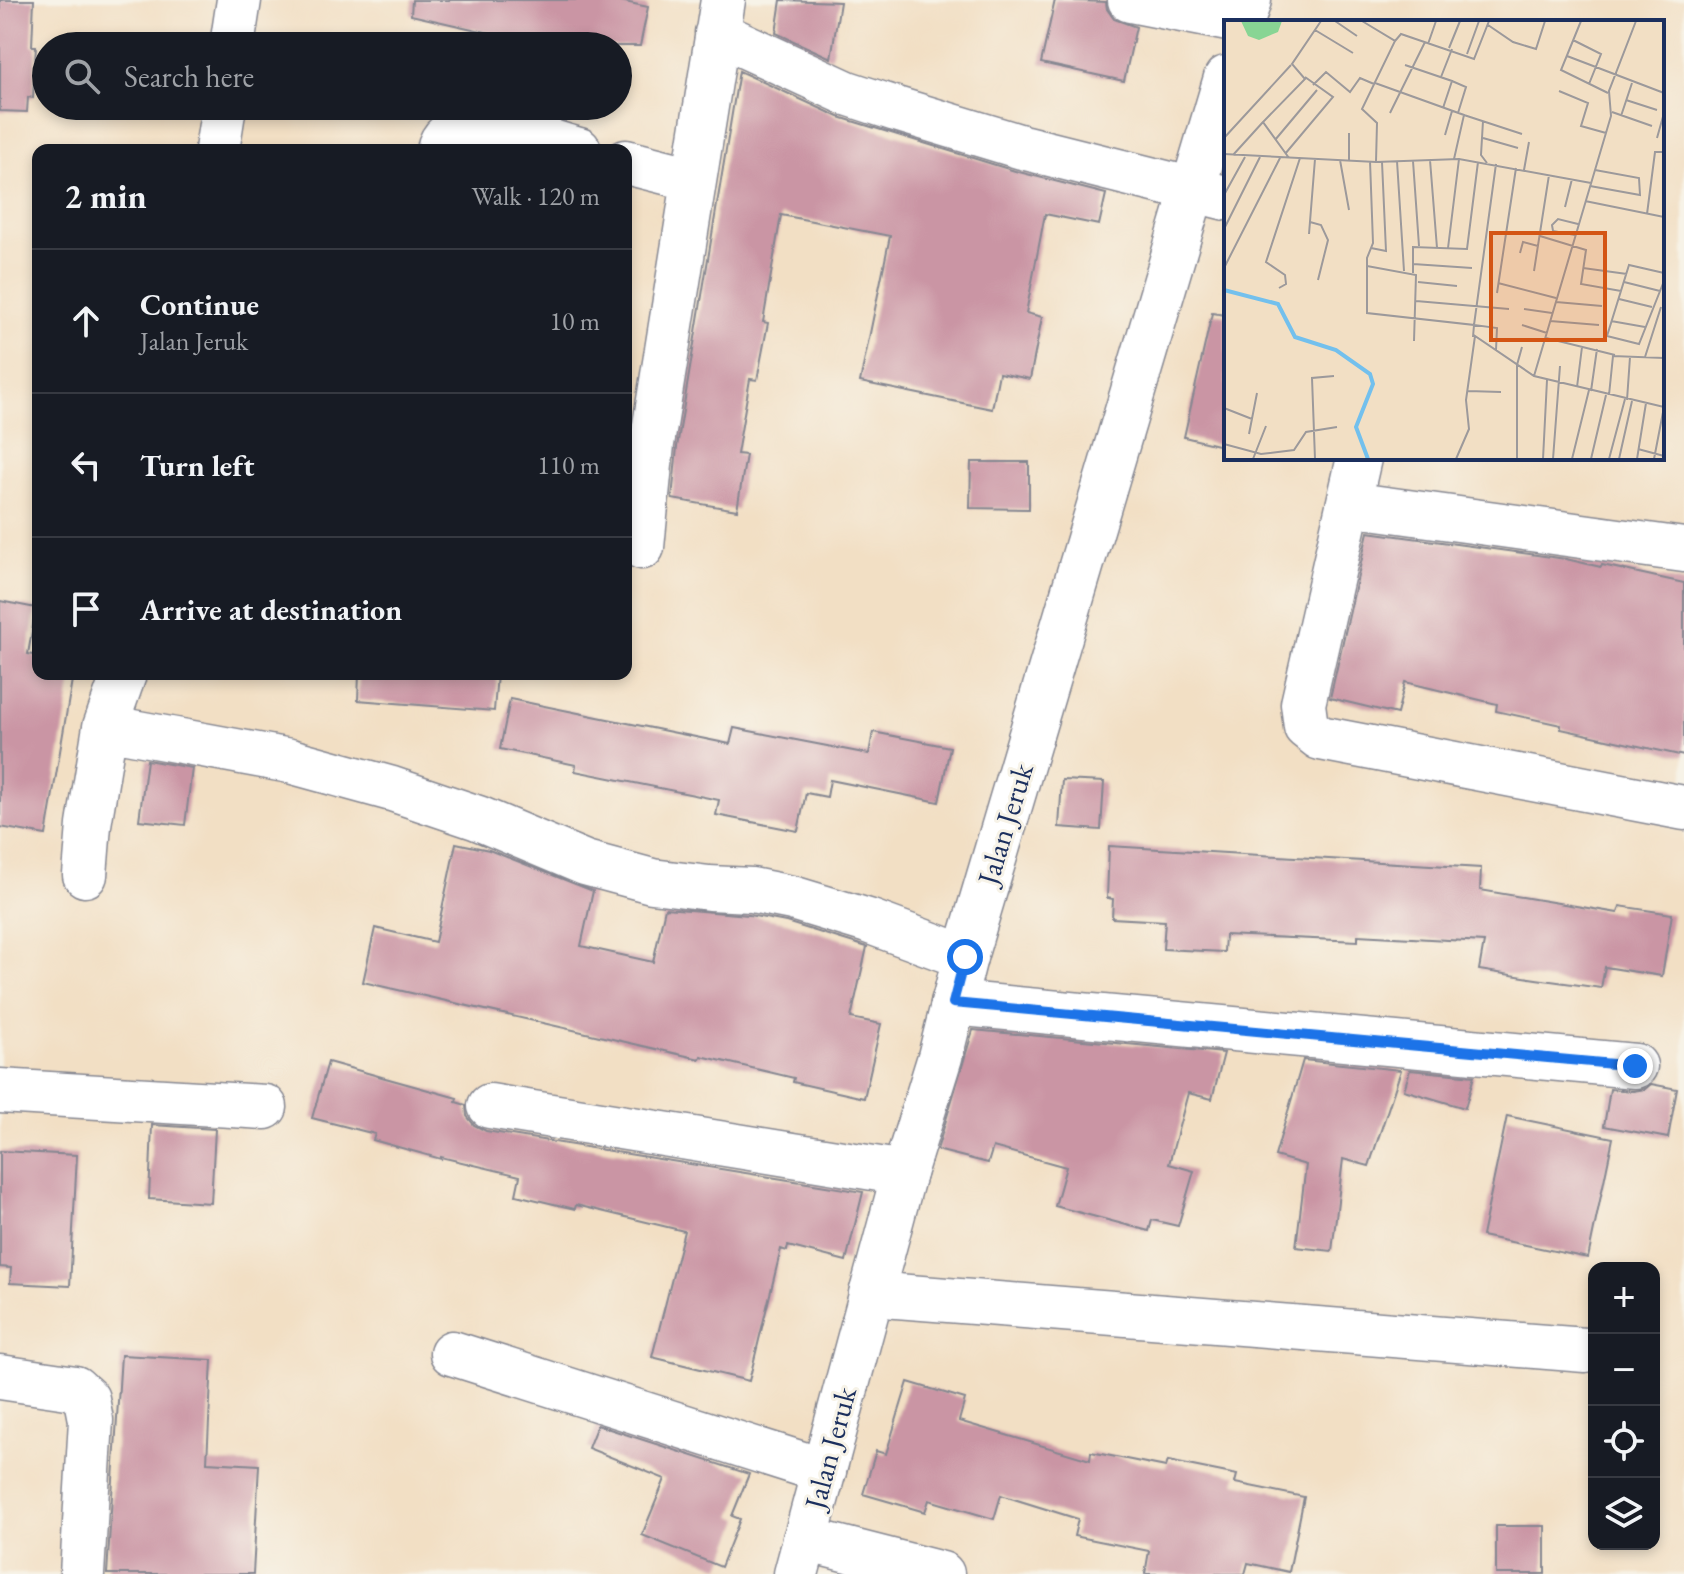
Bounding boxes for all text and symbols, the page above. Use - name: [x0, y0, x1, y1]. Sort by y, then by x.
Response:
- inset map: [1224, 20, 1664, 460]
- search box: [32, 32, 632, 120]
- icon: search: [60, 54, 104, 98]
- text: Search here: [124, 57, 254, 96]
- text: 2 min: [64, 174, 147, 218]
- text: Walk · 120 m: [472, 179, 600, 213]
- text: Continue: [140, 285, 259, 324]
- icon: ahead: [64, 299, 108, 343]
- text: 10 m: [550, 304, 600, 338]
- text: Jalan Jeruk: [140, 324, 248, 358]
- icon: left: [64, 443, 108, 487]
- text: Turn left: [140, 446, 254, 485]
- text: 110 m: [537, 448, 600, 482]
- icon: arrive: [64, 587, 108, 631]
- text: Arrive at destination: [140, 590, 402, 629]
- street label: Jalan Jeruk: [967, 758, 1042, 892]
- route start: [947, 939, 983, 975]
- route end: [1617, 1048, 1653, 1084]
- map controls: [1588, 1262, 1660, 1550]
- button: +: [1588, 1262, 1660, 1334]
- button: −: [1588, 1334, 1660, 1406]
- street label: Jalan Jeruk: [794, 1382, 865, 1516]
- button: locate: [1588, 1406, 1660, 1478]
- button: layers: [1588, 1478, 1660, 1550]

